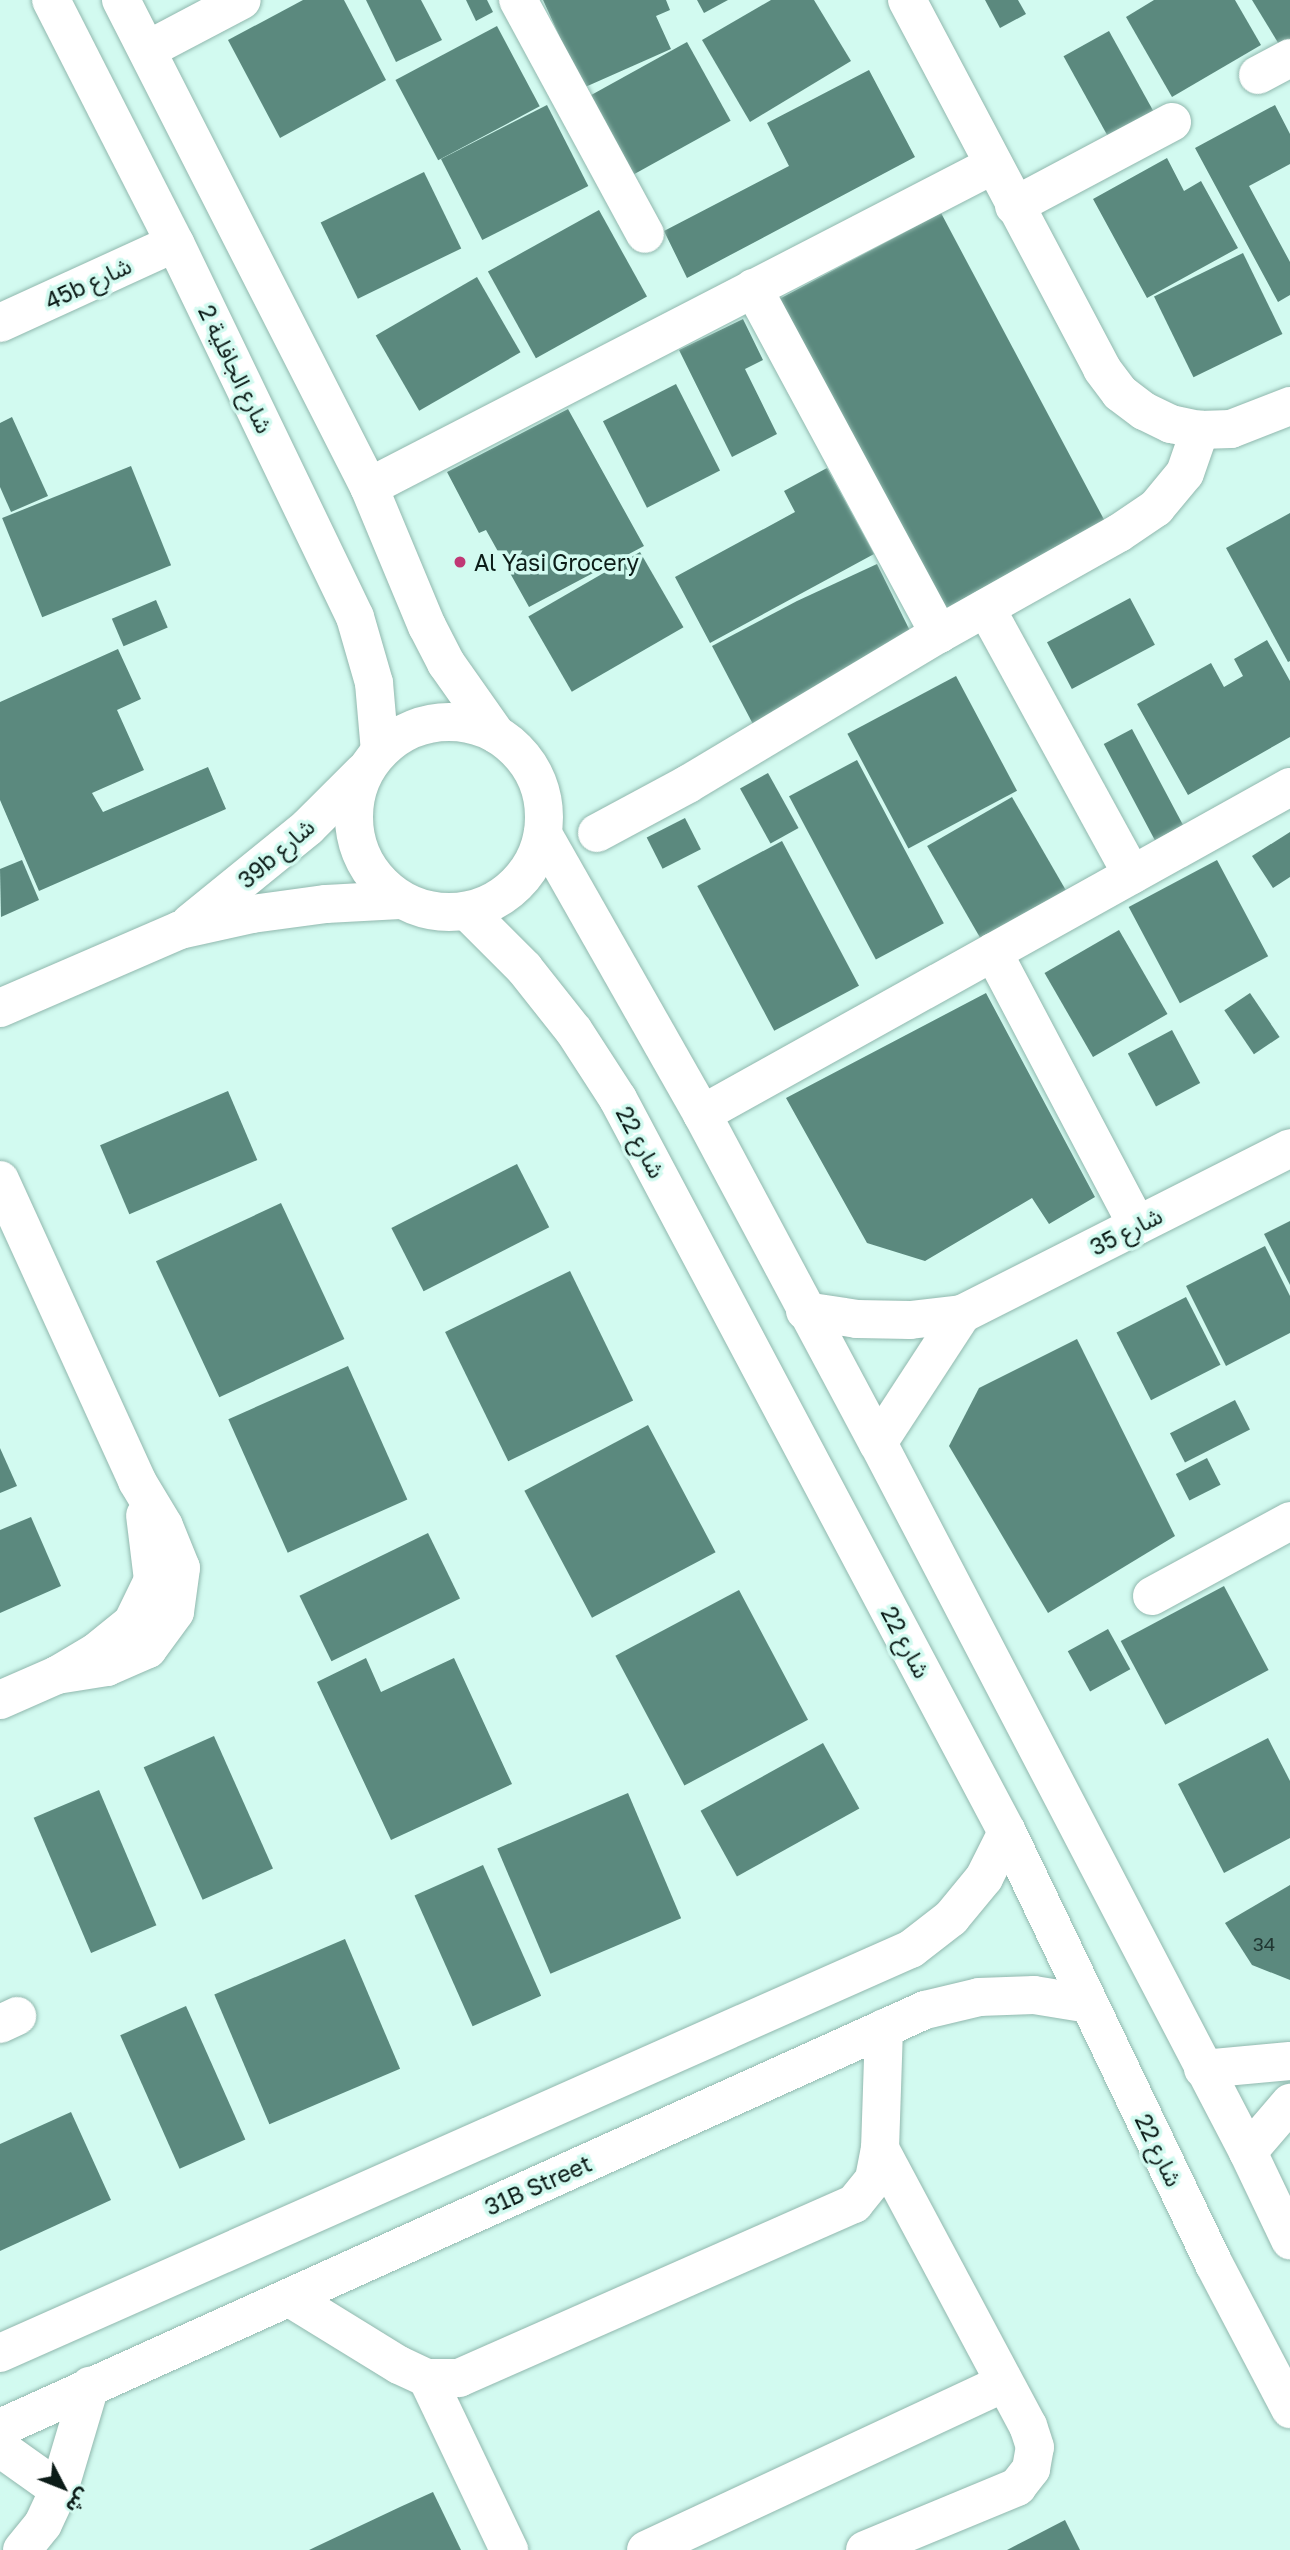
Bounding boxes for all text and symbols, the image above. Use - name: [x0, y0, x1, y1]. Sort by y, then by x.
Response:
- street label: 45b شارع: [40, 251, 136, 315]
- street label: شارع الجافلية 2: [193, 300, 279, 438]
- place label: Al Yasi Grocery: [474, 548, 639, 576]
- marker: Al Yasi Grocery: [452, 554, 468, 570]
- street label: 39b شارع: [232, 812, 320, 894]
- street label: شارع 22: [611, 1101, 671, 1183]
- street label: شارع 35: [1085, 1201, 1167, 1261]
- street label: شارع 22: [876, 1601, 936, 1683]
- house number: 34: [1253, 1933, 1275, 1955]
- street label: شارع 22: [1130, 2109, 1188, 2191]
- street label: 31B Street: [480, 2149, 596, 2221]
- north arrow: [28, 2452, 98, 2522]
- text: ش: [62, 2484, 96, 2519]

